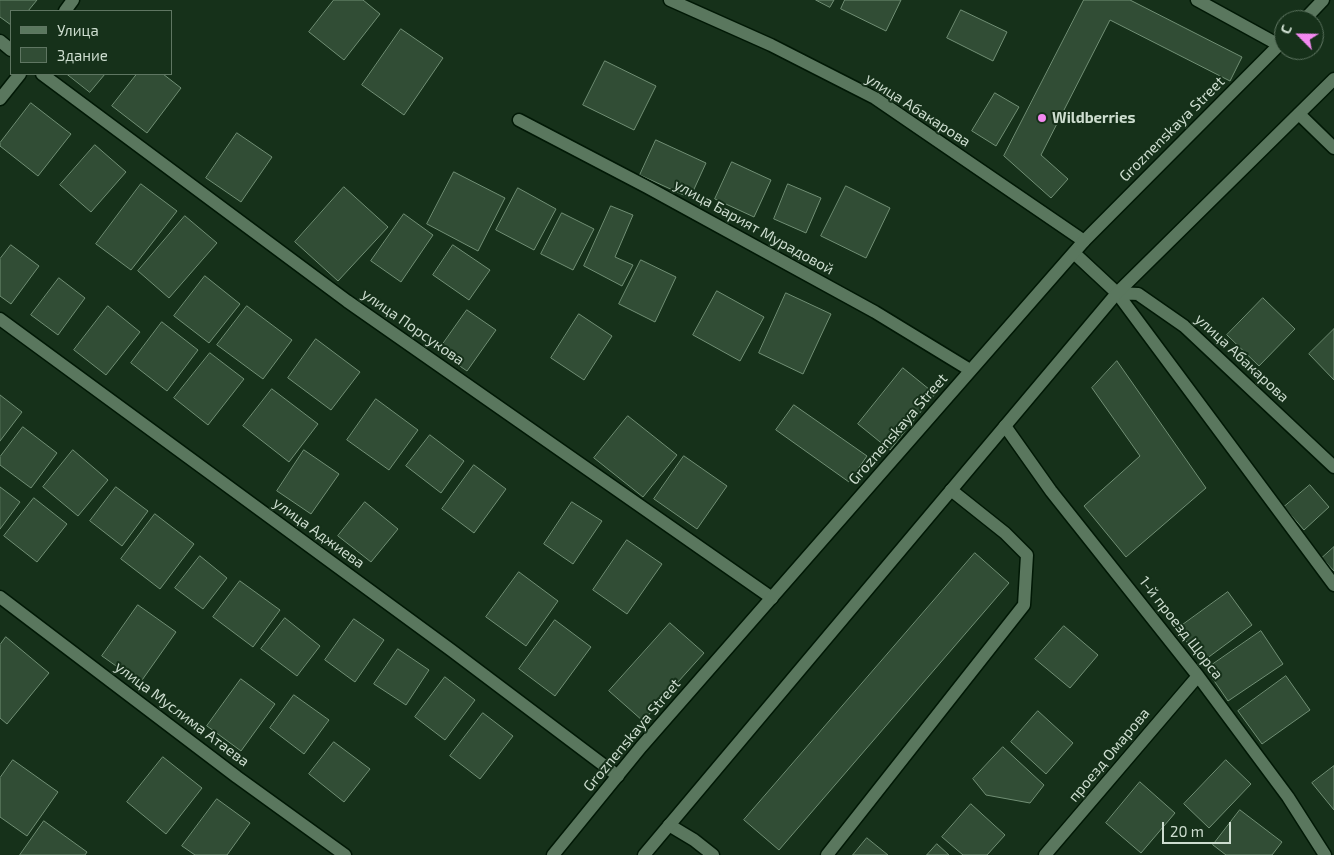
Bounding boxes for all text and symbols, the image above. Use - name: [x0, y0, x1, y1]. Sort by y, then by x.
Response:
- legend: [10, 10, 172, 75]
- north arrow: [1274, 10, 1324, 60]
- text: Улица: [57, 21, 99, 39]
- text: С: [1276, 22, 1295, 36]
- text: Здание: [57, 46, 108, 64]
- street label: улица Абакарова: [862, 69, 974, 151]
- street label: Groznenskaya Street: [1116, 73, 1228, 185]
- place label: Wildberries: [1052, 109, 1135, 127]
- marker: Wildberries: [1036, 112, 1048, 124]
- street label: улица Барият Мурадовой: [671, 175, 837, 279]
- street label: улица Порсукова: [358, 285, 468, 369]
- street label: улица Абакарова: [1191, 310, 1293, 406]
- street label: Groznenskaya Street: [845, 370, 951, 488]
- street label: улица Аджиева: [270, 494, 368, 572]
- street label: 1-й проезд Щорса: [1135, 573, 1227, 683]
- street label: улица Муслима Атаева: [111, 658, 253, 770]
- street label: Groznenskaya Street: [580, 675, 684, 795]
- street label: проезд Омарова: [1065, 704, 1153, 806]
- scale bar: [1164, 812, 1233, 844]
- text: 20 m: [1170, 822, 1204, 840]

